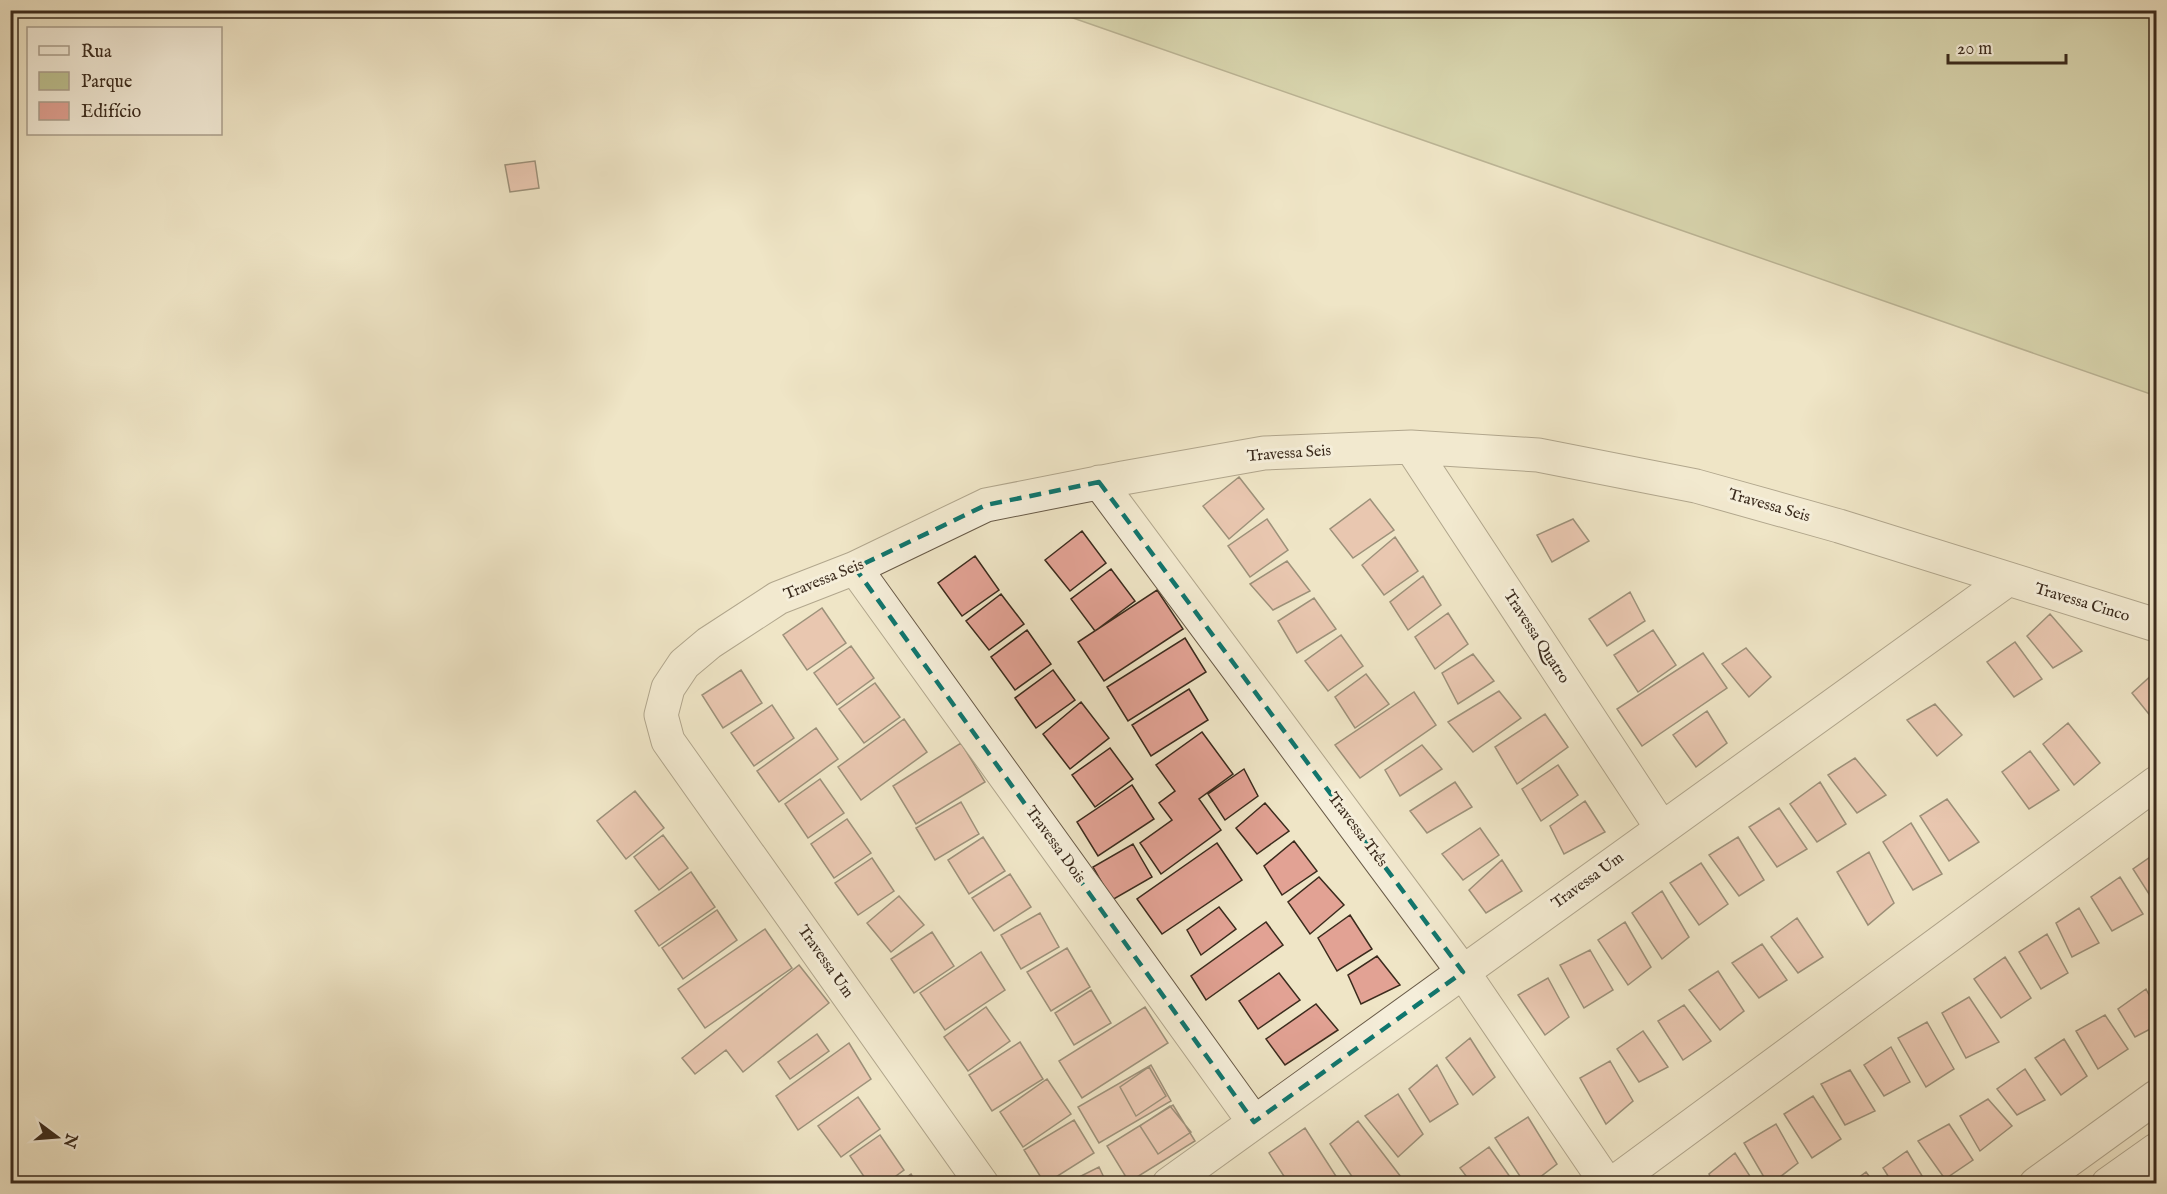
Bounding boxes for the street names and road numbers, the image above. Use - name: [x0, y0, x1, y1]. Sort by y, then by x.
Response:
- street label: Travessa Seis: [1246, 441, 1332, 467]
- street label: Travessa Seis: [1726, 485, 1813, 527]
- street label: Travessa Seis: [781, 555, 867, 605]
- street label: Travessa Cinco: [2032, 579, 2132, 627]
- street label: Travessa Quatro: [1498, 587, 1574, 688]
- street label: Travessa Três: [1322, 789, 1392, 872]
- street label: Travessa Dois: [1020, 803, 1090, 888]
- street label: Travessa Um: [1548, 848, 1628, 914]
- street label: Travessa Um: [793, 922, 857, 1002]

